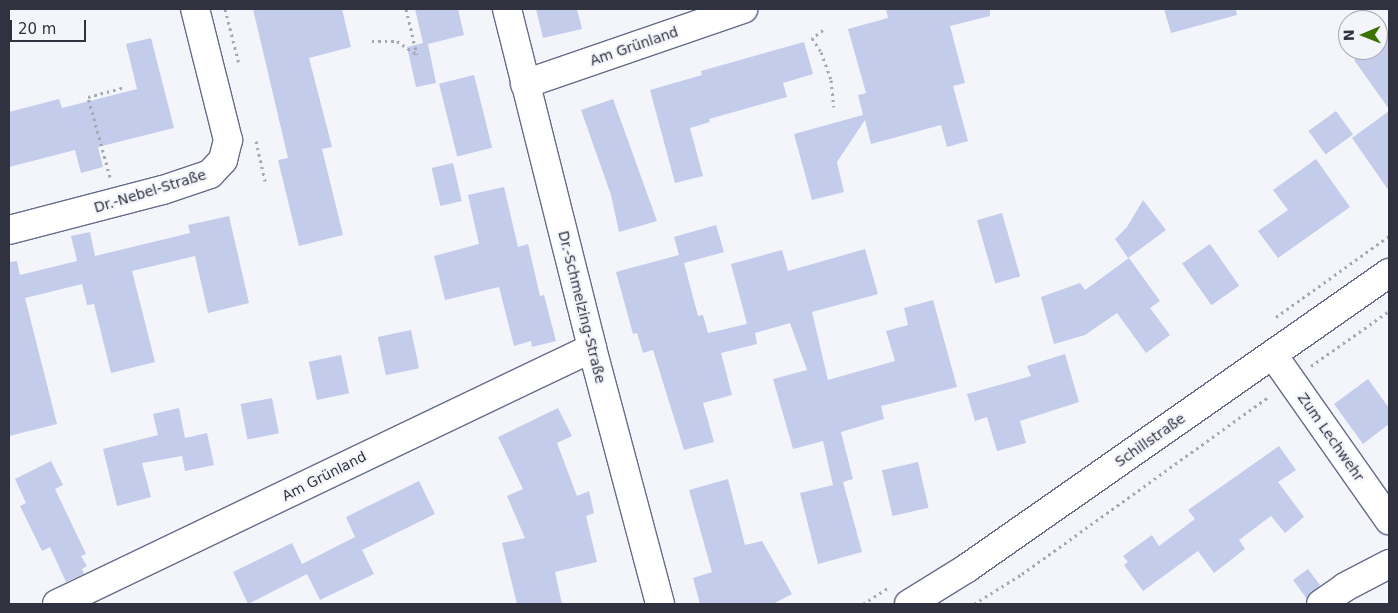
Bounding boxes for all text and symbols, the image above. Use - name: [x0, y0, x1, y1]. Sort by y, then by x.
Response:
- scale bar: [12, 10, 89, 42]
- north arrow: [1338, 10, 1388, 60]
- text: 20 m: [18, 20, 56, 38]
- street label: Am Grünland: [588, 23, 680, 69]
- text: N: [1341, 29, 1357, 41]
- street label: Dr.-Nebel-Straße: [92, 166, 208, 216]
- street label: Dr.-Schmelzing-Straße: [555, 229, 609, 385]
- street label: Zum Lechwehr: [1294, 390, 1368, 484]
- street label: Schillstraße: [1112, 410, 1188, 470]
- street label: Am Grünland: [279, 448, 369, 504]

